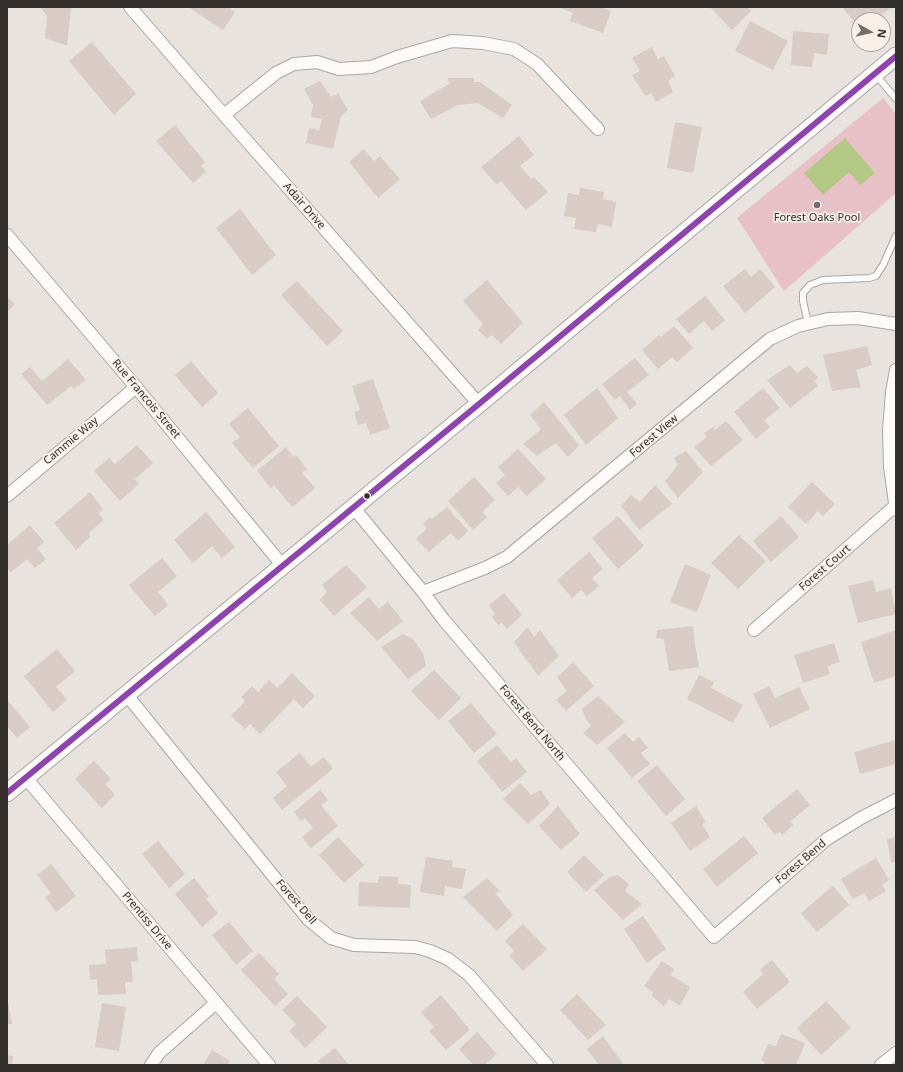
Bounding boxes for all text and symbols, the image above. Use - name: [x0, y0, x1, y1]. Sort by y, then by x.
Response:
- north arrow: [851, 12, 891, 52]
- text: N: [874, 28, 890, 39]
- street label: Adair Drive: [280, 180, 328, 232]
- marker: Forest Oaks Pool: [812, 200, 822, 210]
- place label: Forest Oaks Pool: [774, 211, 860, 225]
- street label: Rue Francois Street: [109, 357, 183, 441]
- street label: Forest View: [627, 412, 681, 460]
- street label: Cammie Way: [41, 414, 101, 468]
- unlabelled marker: [362, 491, 372, 501]
- street label: Forest Court: [797, 542, 853, 594]
- street label: Forest Bend North: [496, 682, 568, 764]
- street label: Forest Bend: [773, 837, 829, 887]
- street label: Forest Dell: [273, 877, 319, 927]
- street label: Prentiss Drive: [119, 889, 175, 953]

